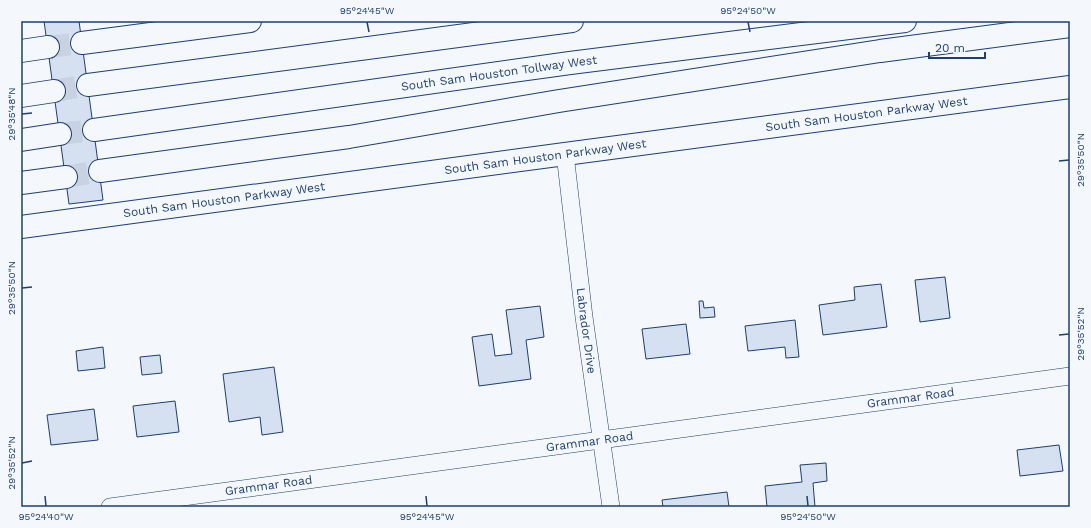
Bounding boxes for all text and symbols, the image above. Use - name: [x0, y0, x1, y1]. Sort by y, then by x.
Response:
- text: 95°24'45"W: [340, 5, 395, 16]
- text: 95°24'50"W: [720, 5, 776, 16]
- scale bar: [929, 34, 985, 60]
- text: 20 m: [935, 41, 965, 55]
- street label: South Sam Houston Tollway West: [400, 53, 598, 94]
- text: 29°35'48"N: [6, 87, 17, 141]
- street label: South Sam Houston Parkway West: [765, 94, 968, 134]
- text: 29°35'50"N: [1075, 133, 1086, 187]
- street label: South Sam Houston Parkway West: [444, 136, 647, 177]
- street label: South Sam Houston Parkway West: [122, 179, 326, 220]
- text: 29°35'50"N: [6, 261, 17, 315]
- street label: Labrador Drive: [574, 287, 599, 375]
- text: 29°35'52"N: [1075, 307, 1086, 361]
- street label: Grammar Road: [866, 385, 955, 411]
- street label: Grammar Road: [545, 429, 634, 454]
- text: 29°35'52"N: [6, 436, 17, 490]
- street label: Grammar Road: [224, 472, 313, 498]
- text: 95°24'40"W: [18, 511, 74, 522]
- text: 95°24'45"W: [400, 511, 455, 522]
- text: 95°24'50"W: [780, 511, 836, 522]

